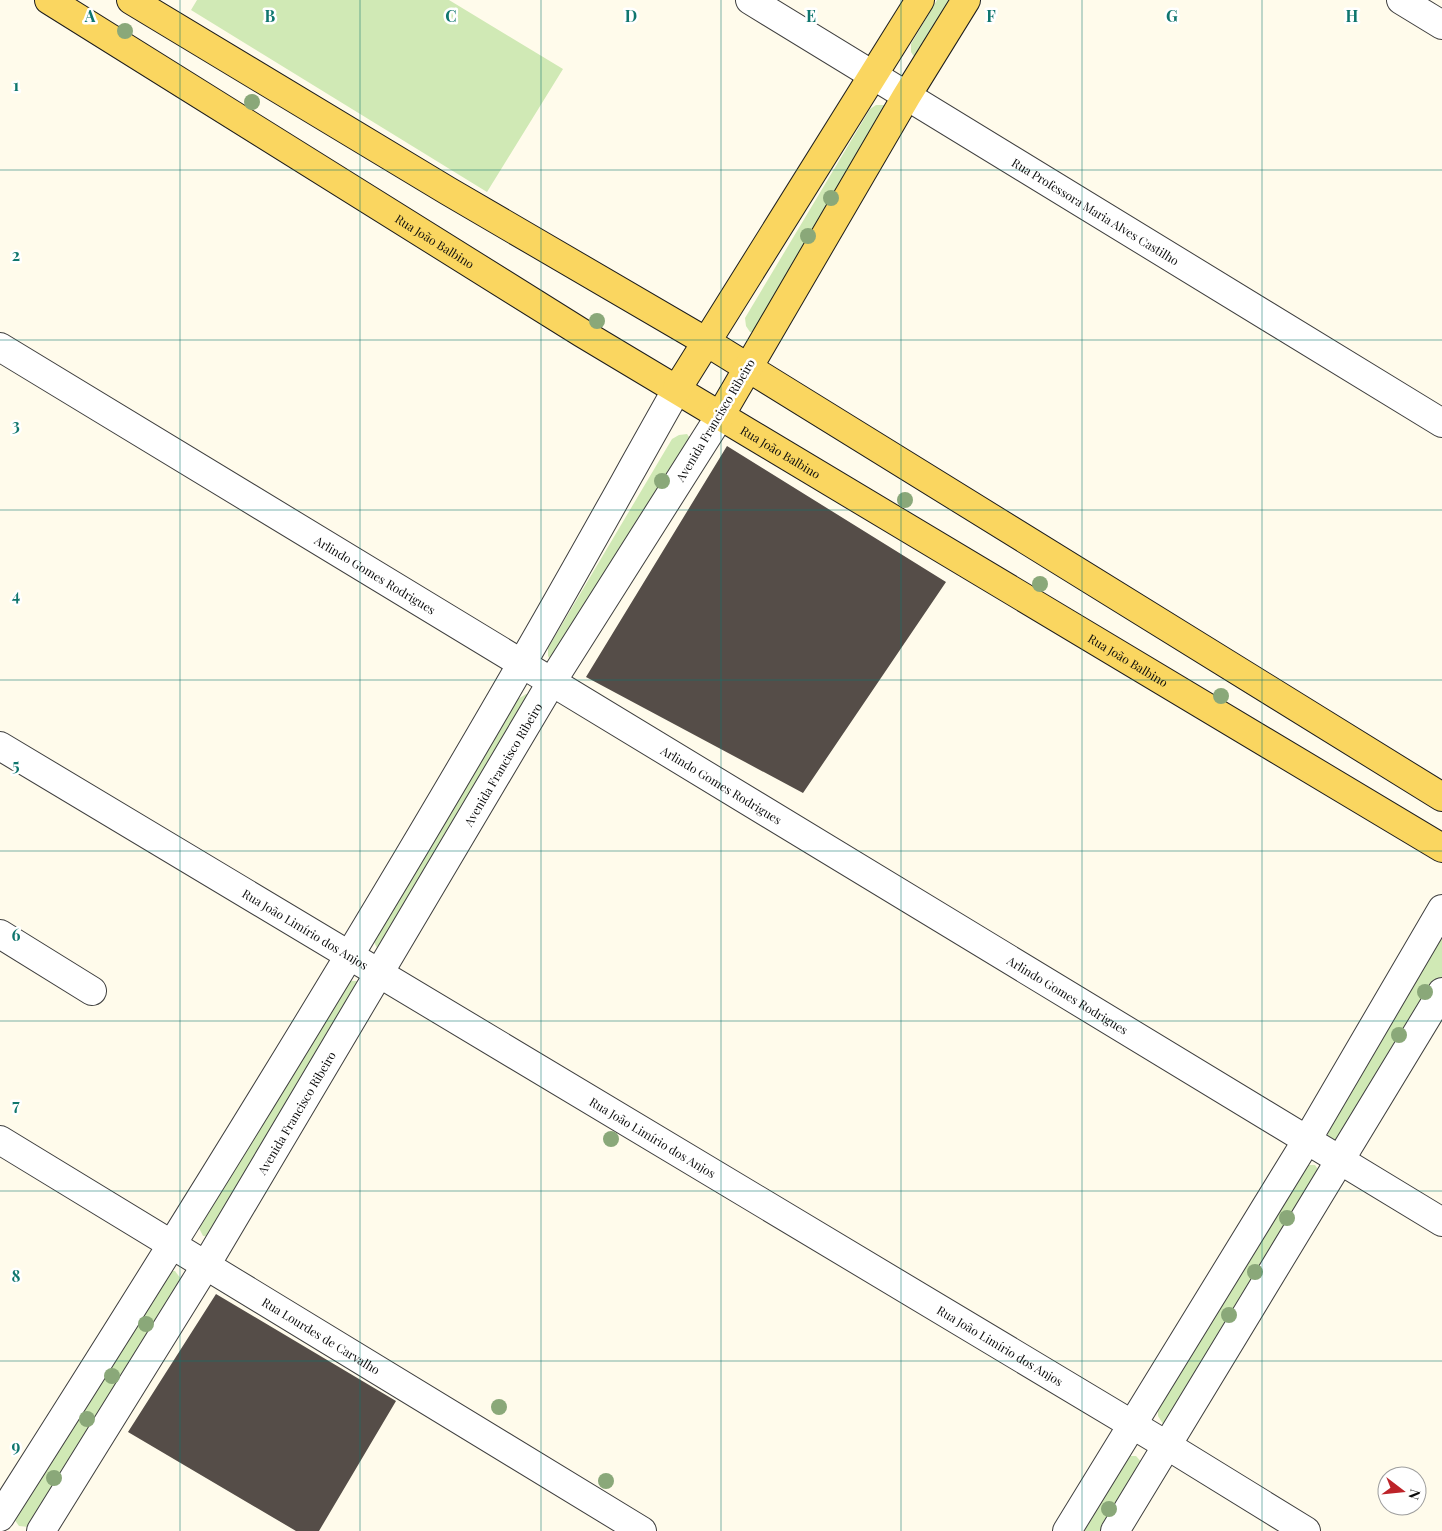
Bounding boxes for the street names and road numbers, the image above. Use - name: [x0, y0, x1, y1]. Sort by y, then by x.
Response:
- street label: Rua Professora Maria Alves Castilho: [1009, 154, 1182, 269]
- street label: Rua João Balbino: [392, 210, 478, 272]
- street label: Avenida Francisco Ribeiro: [671, 355, 758, 485]
- street label: Rua João Balbino: [738, 422, 824, 482]
- street label: Arlindo Gomes Rodrigues: [311, 531, 439, 617]
- street label: Rua João Balbino: [1085, 630, 1171, 690]
- street label: Avenida Francisco Ribeiro: [459, 699, 546, 830]
- street label: Arlindo Gomes Rodrigues: [657, 742, 785, 828]
- street label: Rua João Limírio dos Anjos: [239, 885, 371, 973]
- street label: Arlindo Gomes Rodrigues: [1004, 952, 1131, 1038]
- street label: Avenida Francisco Ribeiro: [253, 1048, 339, 1178]
- street label: Rua João Limírio dos Anjos: [587, 1093, 719, 1181]
- street label: Rua Lourdes de Carvalho: [259, 1294, 383, 1378]
- street label: Rua João Limírio dos Anjos: [934, 1301, 1066, 1389]

